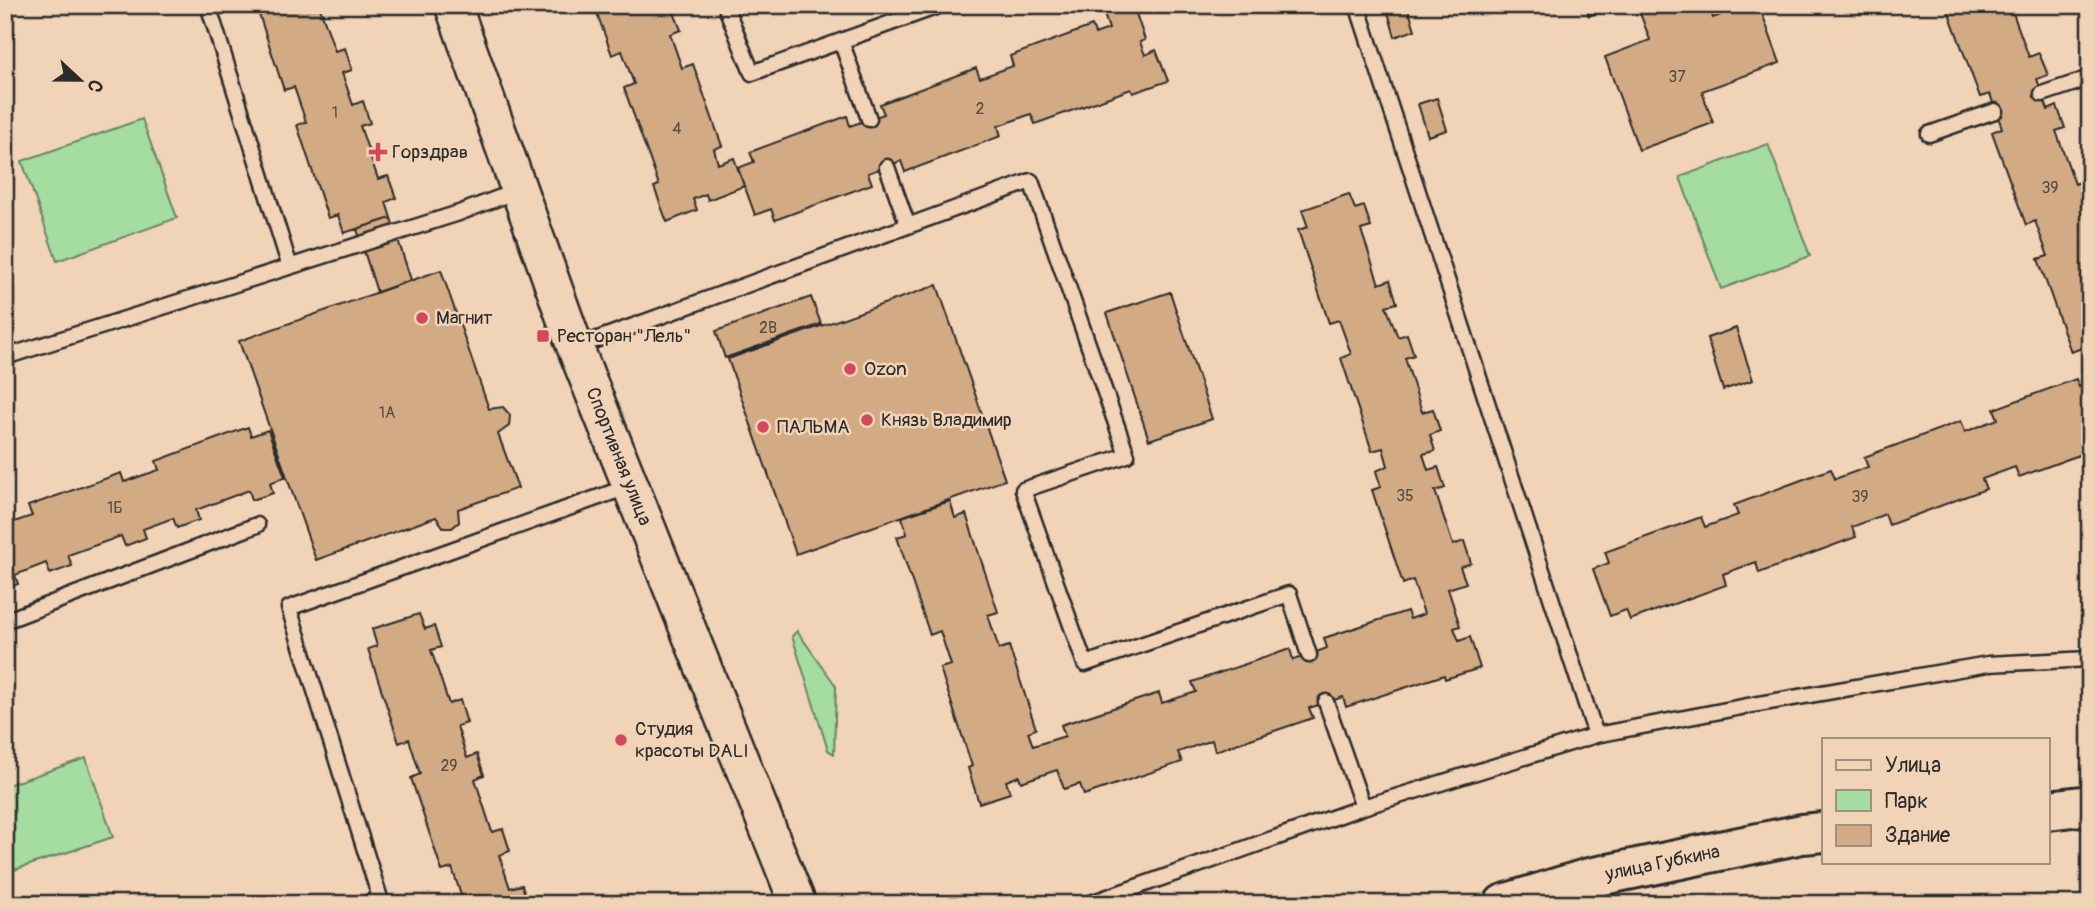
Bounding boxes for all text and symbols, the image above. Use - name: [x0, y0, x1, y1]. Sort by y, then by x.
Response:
- north arrow: [46, 46, 116, 116]
- house number: 37: [1668, 67, 1686, 87]
- text: С: [81, 76, 108, 96]
- house number: 2: [976, 99, 985, 119]
- house number: 1: [332, 103, 338, 123]
- house number: 4: [672, 119, 682, 139]
- place label: Горздрав: [392, 140, 468, 164]
- marker: Горздрав: [370, 144, 386, 160]
- house number: 39: [2041, 178, 2059, 198]
- place label: Магнит: [436, 306, 493, 330]
- marker: Магнит: [414, 310, 430, 326]
- house number: 2В: [759, 318, 777, 338]
- place label: Ресторан "Лель": [557, 324, 691, 348]
- marker: Ресторан "Лель": [535, 328, 551, 344]
- place label: Ozon: [864, 357, 907, 381]
- marker: Ozon: [842, 361, 858, 377]
- street label: Спортивная улица: [580, 384, 657, 529]
- house number: 1А: [379, 403, 395, 423]
- place label: Князь Владимир: [881, 408, 1012, 432]
- marker: Князь Владимир: [859, 412, 875, 428]
- place label: ПАЛЬМА: [777, 415, 850, 439]
- marker: ПАЛЬМА: [755, 419, 771, 435]
- house number: 35: [1396, 486, 1414, 506]
- house number: 39: [1851, 487, 1869, 507]
- house number: 1Б: [107, 498, 123, 518]
- place label: Студия красоты DALI: [635, 717, 749, 763]
- marker: Студия красоты DALI: [613, 732, 629, 748]
- legend: [1822, 738, 2050, 864]
- text: Улица: [1885, 752, 1941, 779]
- house number: 29: [440, 756, 458, 776]
- text: Парк: [1885, 788, 1928, 815]
- text: Здание: [1885, 822, 1951, 849]
- street label: улица Губкина: [1602, 839, 1722, 887]

